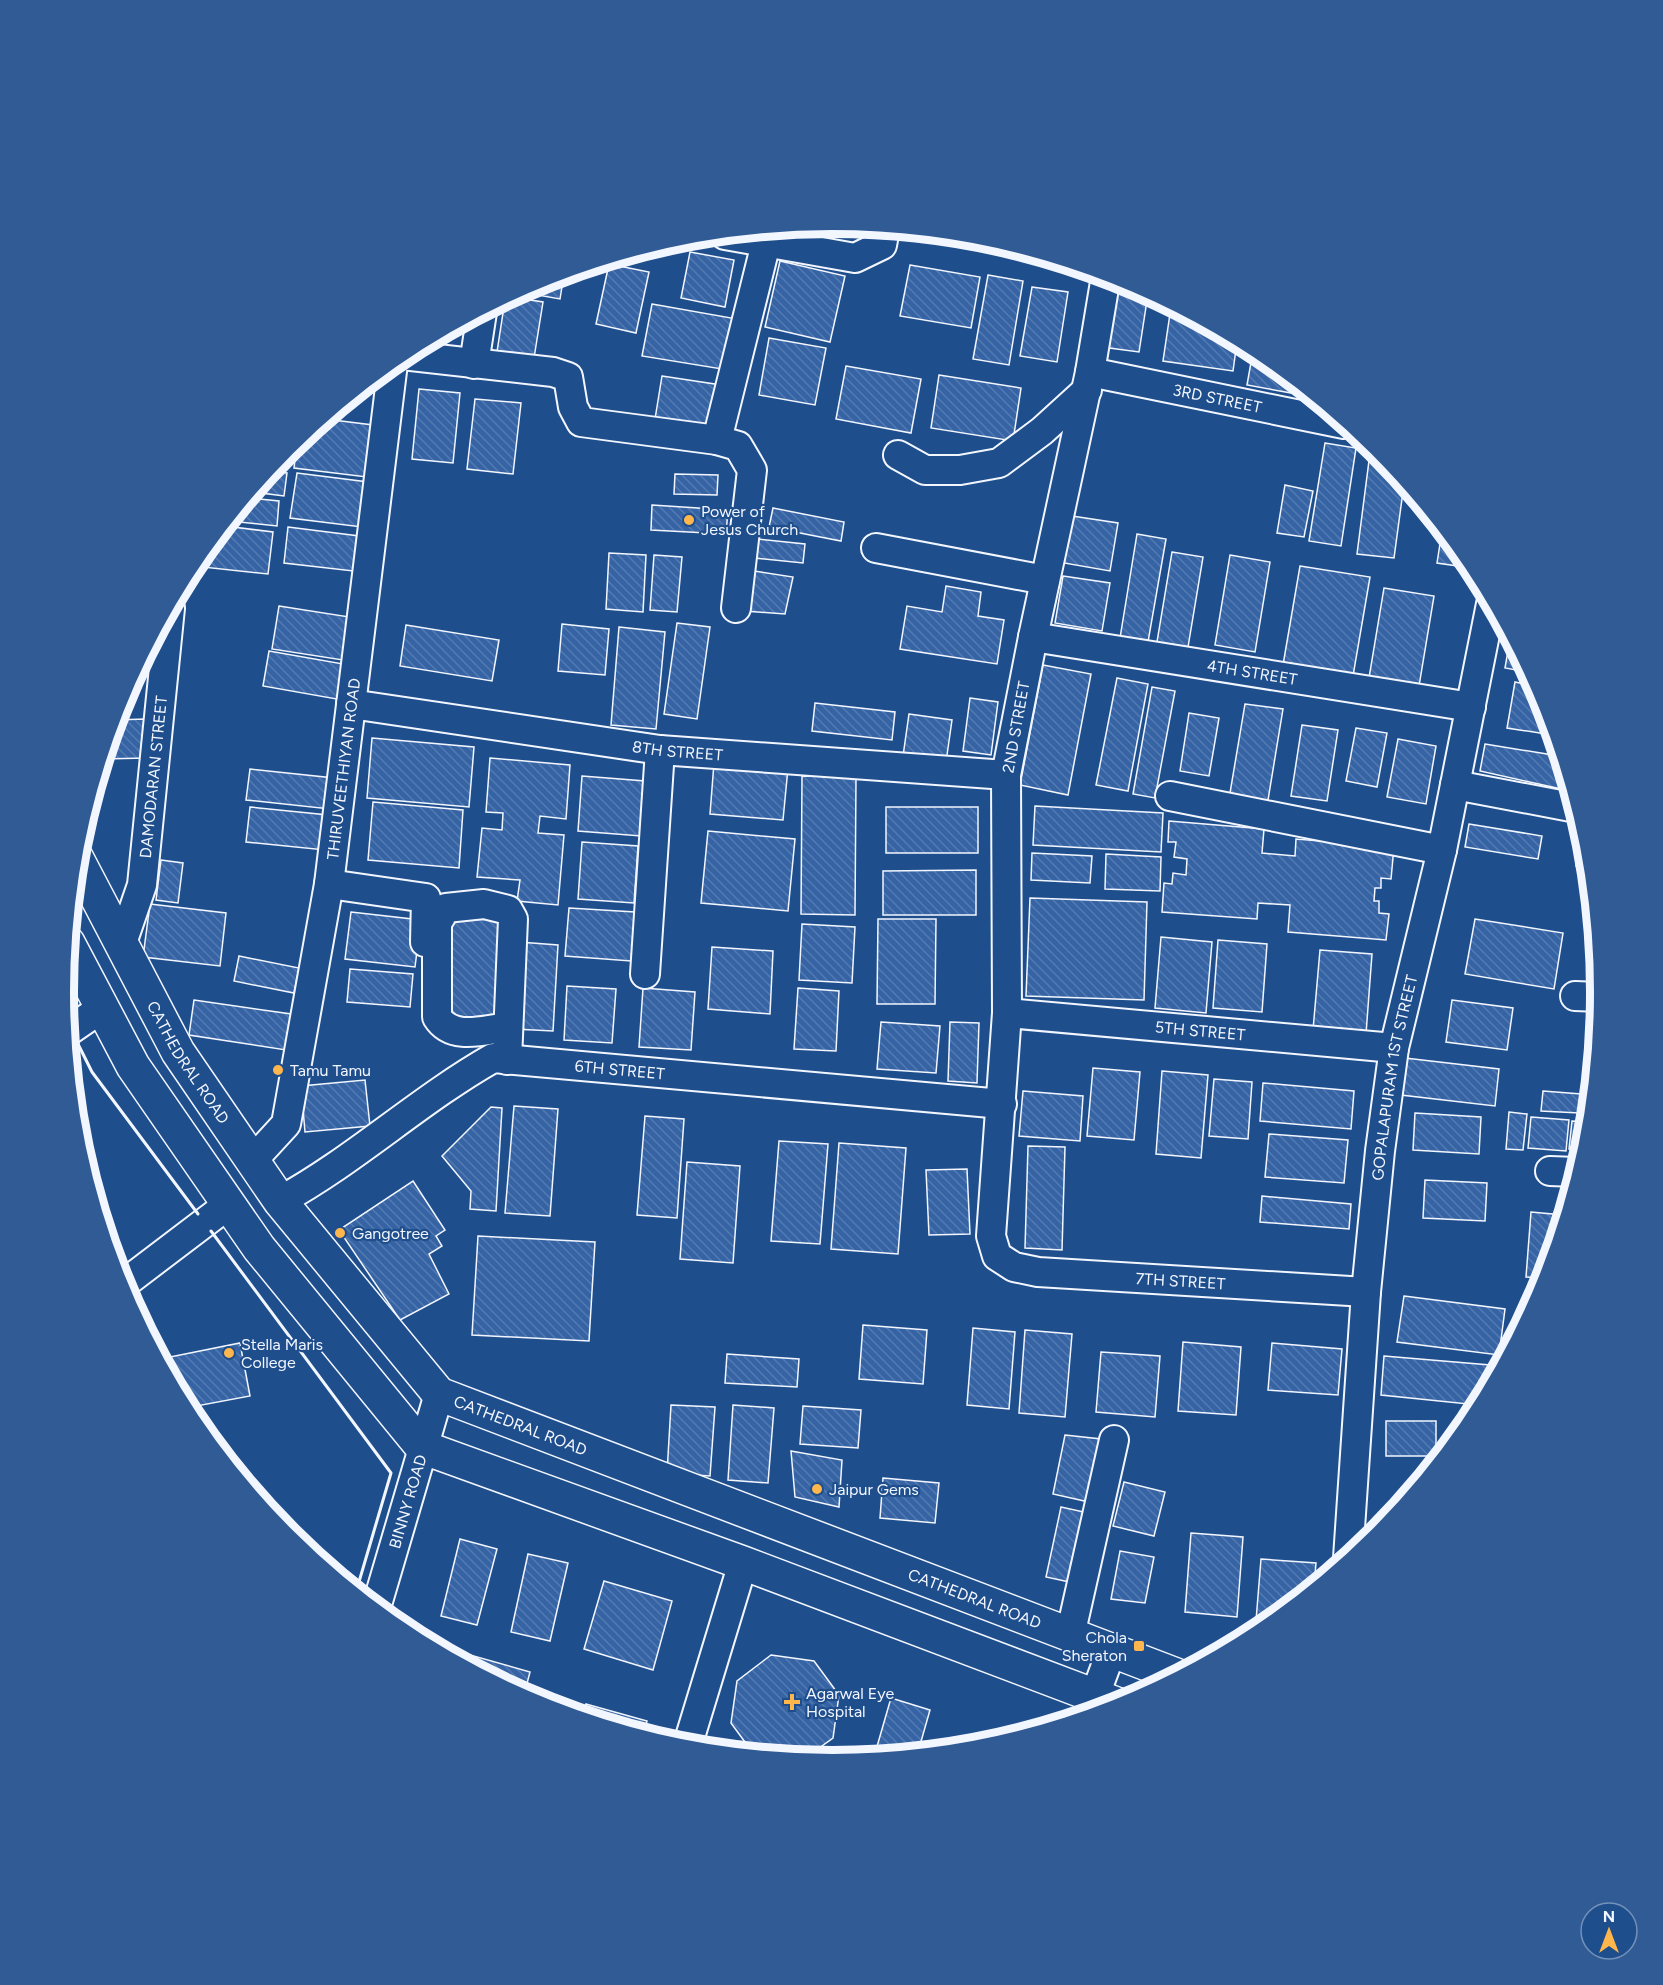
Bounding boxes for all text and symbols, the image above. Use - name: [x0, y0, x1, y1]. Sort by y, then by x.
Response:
- street label: 3RD STREET: [1171, 380, 1264, 416]
- place label: Power of Jesus Church: [701, 502, 798, 539]
- marker: Power of Jesus Church: [682, 513, 696, 527]
- street label: 4TH STREET: [1206, 655, 1299, 689]
- street label: THIRUVEETHIYAN ROAD: [323, 677, 364, 861]
- street label: 2ND STREET: [999, 680, 1033, 774]
- street label: DAMODARAN STREET: [135, 694, 171, 859]
- street label: 8TH STREET: [631, 736, 724, 764]
- street label: GOPALAPURAM 1ST STREET: [1368, 973, 1421, 1181]
- street label: CATHEDRAL ROAD: [143, 997, 234, 1127]
- street label: 5TH STREET: [1154, 1017, 1246, 1044]
- street label: 6TH STREET: [574, 1056, 666, 1083]
- place label: Tamu Tamu: [290, 1061, 371, 1080]
- marker: Tamu Tamu: [271, 1063, 285, 1077]
- place label: Gangotree: [352, 1224, 429, 1243]
- marker: Gangotree: [333, 1226, 347, 1240]
- street label: 7TH STREET: [1135, 1268, 1226, 1293]
- place label: Stella Maris College: [241, 1335, 323, 1372]
- marker: Stella Maris College: [222, 1346, 236, 1360]
- street label: CATHEDRAL ROAD: [451, 1391, 590, 1459]
- street label: BINNY ROAD: [385, 1452, 430, 1551]
- place label: Jaipur Gems: [829, 1480, 919, 1499]
- marker: Jaipur Gems: [810, 1482, 824, 1496]
- street label: CATHEDRAL ROAD: [905, 1564, 1044, 1632]
- place label: Chola Sheraton: [1062, 1628, 1127, 1665]
- marker: Chola Sheraton: [1132, 1639, 1146, 1653]
- place label: Agarwal Eye Hospital: [806, 1684, 894, 1721]
- marker: Agarwal Eye Hospital: [783, 1693, 801, 1711]
- north arrow: [1579, 1901, 1639, 1961]
- text: N: [1603, 1907, 1615, 1926]

